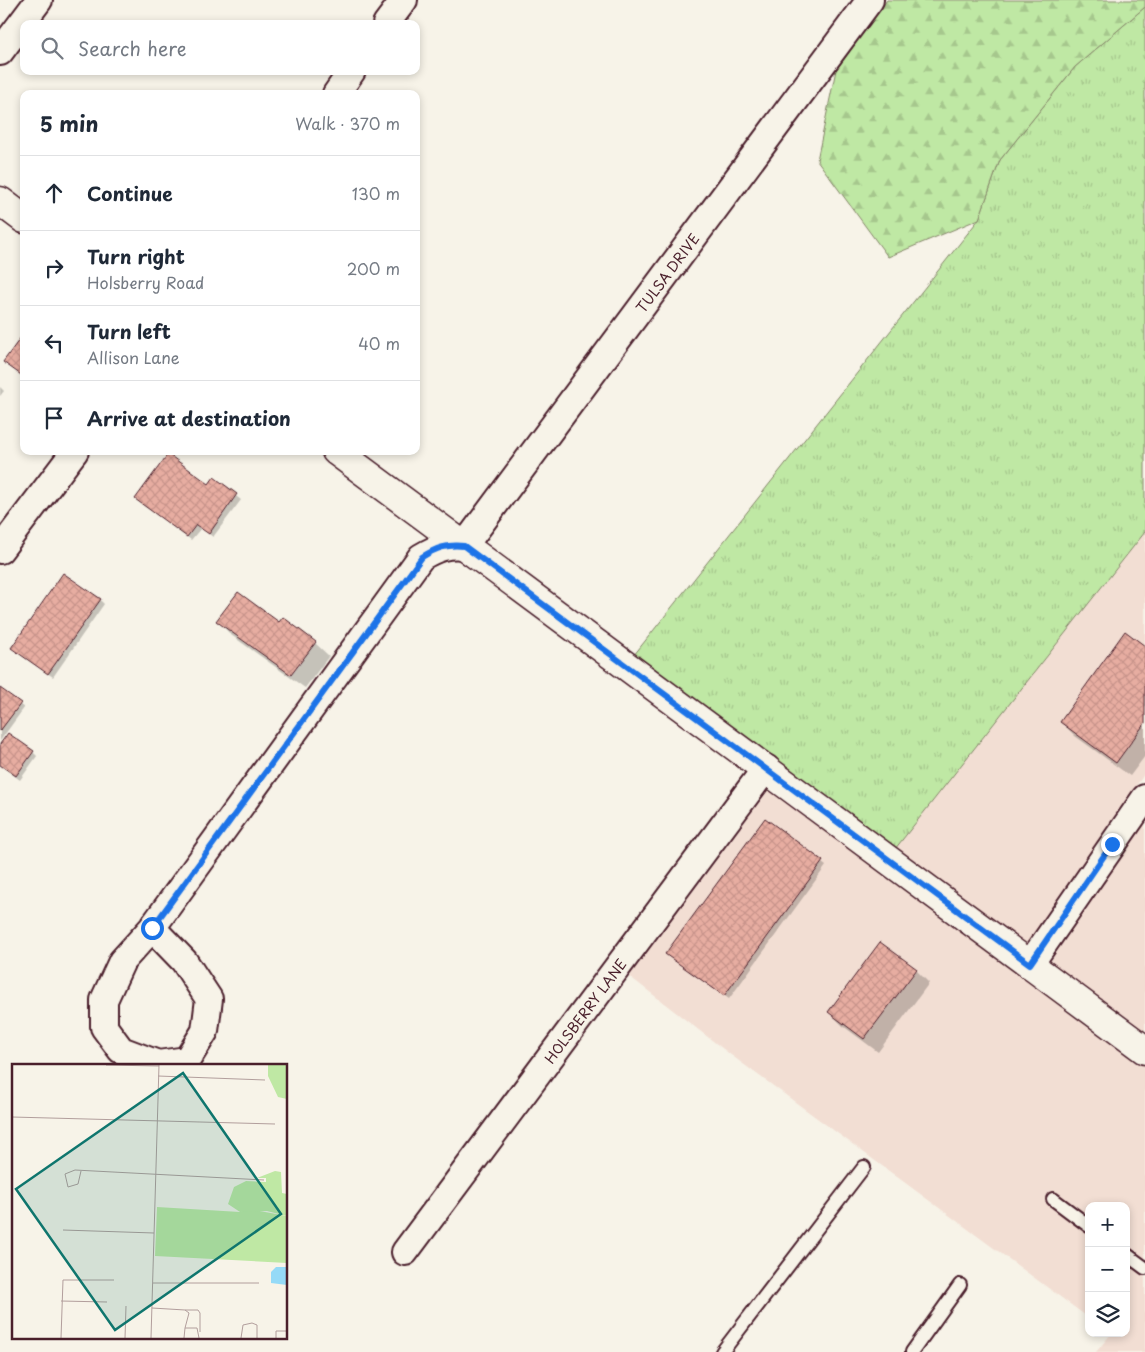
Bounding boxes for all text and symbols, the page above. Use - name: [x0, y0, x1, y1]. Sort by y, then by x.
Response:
- search box: [20, 20, 420, 75]
- icon: search: [38, 34, 66, 62]
- text: Search here: [78, 34, 187, 62]
- text: 5 min: [40, 107, 98, 139]
- text: Walk · 370 m: [295, 111, 400, 135]
- icon: ahead: [40, 179, 68, 207]
- text: Continue: [87, 179, 173, 207]
- text: 130 m: [352, 181, 400, 205]
- street label: TULSA DRIVE: [631, 228, 704, 317]
- text: Turn right: [87, 242, 185, 270]
- icon: right: [40, 254, 68, 282]
- text: 200 m: [347, 256, 400, 280]
- text: Holsberry Road: [87, 270, 204, 294]
- text: Turn left: [87, 317, 171, 345]
- icon: left: [40, 329, 68, 357]
- text: 40 m: [358, 331, 400, 355]
- text: Allison Lane: [87, 345, 180, 369]
- icon: arrive: [40, 404, 68, 432]
- text: Arrive at destination: [87, 404, 291, 432]
- route end: [1101, 833, 1124, 856]
- route start: [141, 917, 164, 940]
- street label: HOLSBERRY LANE: [539, 954, 631, 1068]
- inset map: [12, 1064, 288, 1340]
- map controls: [1085, 1202, 1130, 1337]
- button: +: [1085, 1202, 1130, 1247]
- button: −: [1085, 1247, 1130, 1292]
- button: layers: [1085, 1292, 1130, 1337]

